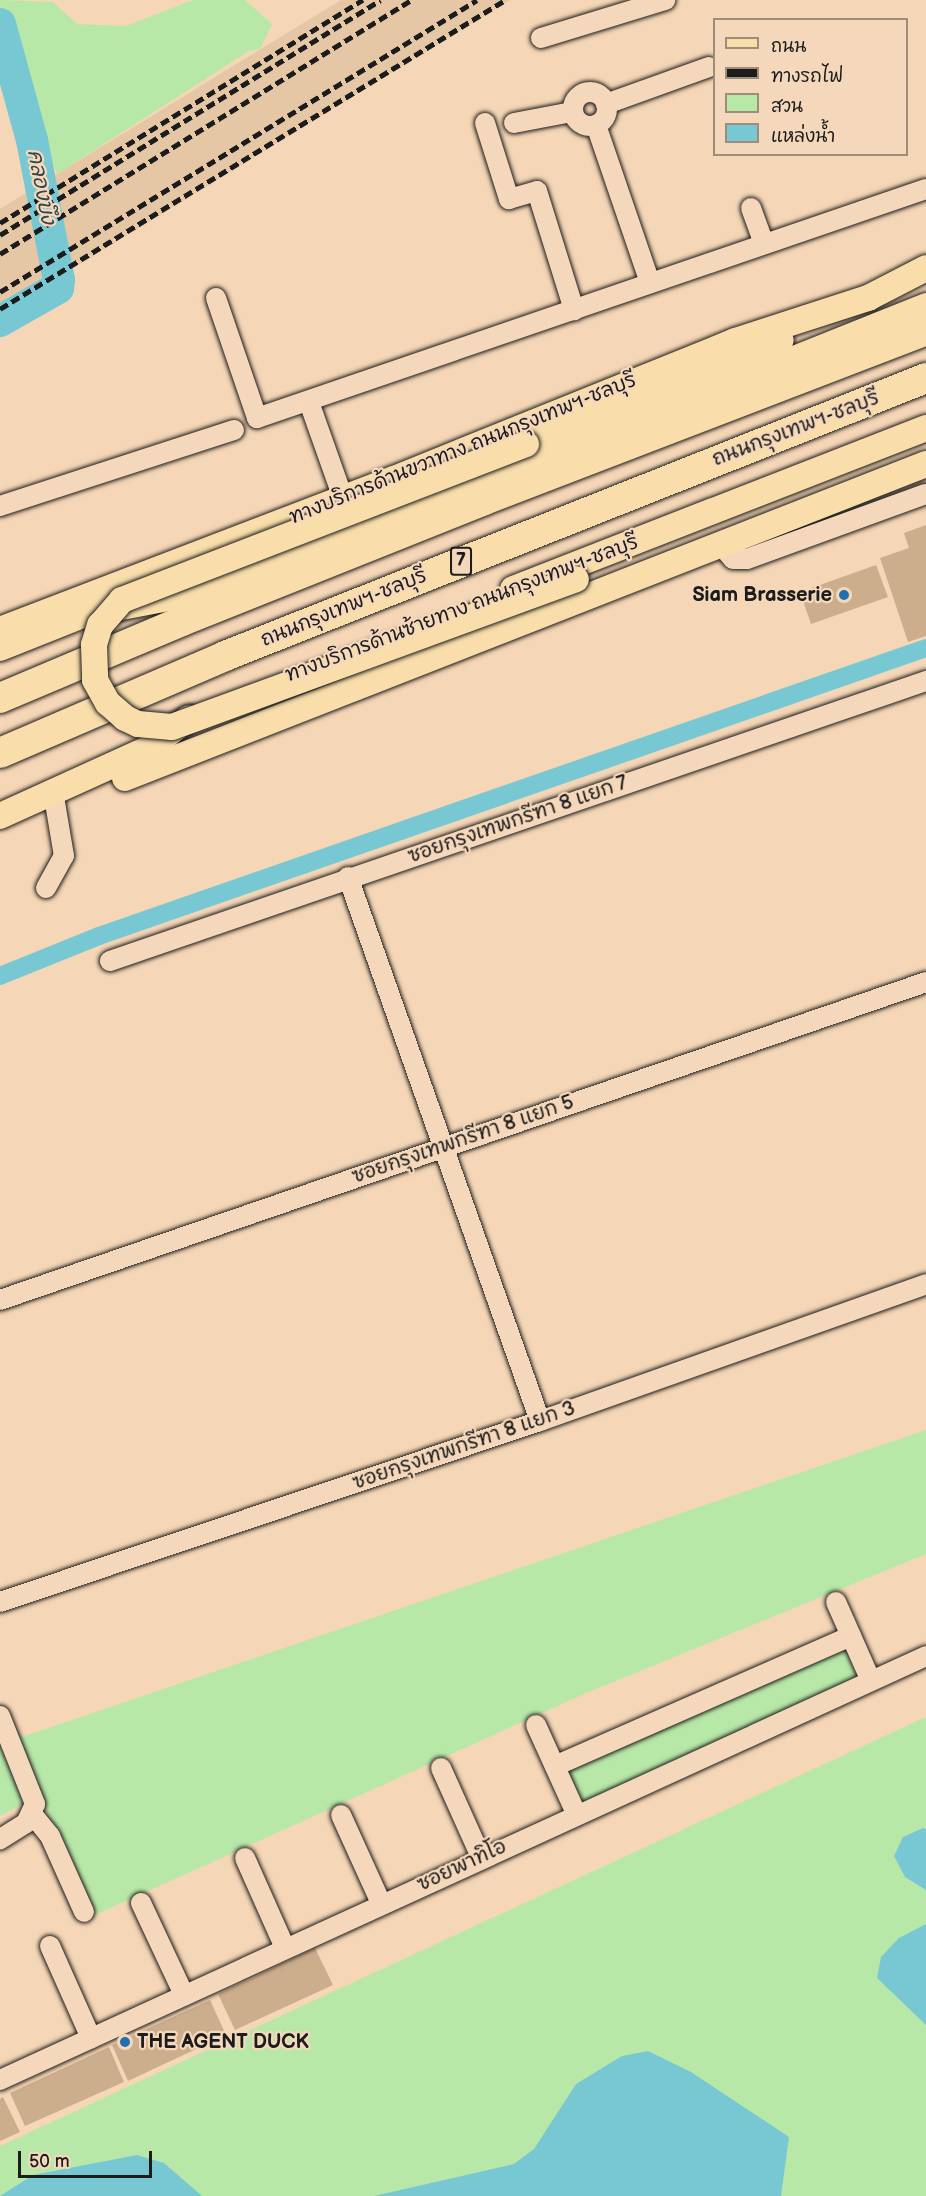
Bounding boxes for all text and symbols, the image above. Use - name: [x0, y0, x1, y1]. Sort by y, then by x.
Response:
- legend: [713, 18, 908, 156]
- text: ถนน: [771, 36, 806, 57]
- text: ทางรถไฟ: [771, 66, 843, 87]
- text: สวน: [771, 96, 803, 117]
- text: แหล่งน้ำ: [771, 126, 835, 147]
- water label: คลองบึง: [21, 148, 61, 226]
- street label: ทางบริการด้านขวาทาง ถนนกรุงเทพฯ-ชลบุรี: [286, 368, 640, 530]
- street label: ถนนกรุงเทพฯ-ชลบุรี: [709, 386, 883, 472]
- street label: ทางบริการด้านซ้ายทาง ถนนกรุงเทพฯ-ชลบุรี: [282, 530, 642, 688]
- road number: 7: [449, 546, 473, 576]
- street label: ถนนกรุงเทพฯ-ชลบุรี: [257, 564, 431, 652]
- place label: Siam Brasserie: [692, 583, 832, 607]
- marker: Siam Brasserie: [837, 588, 851, 602]
- street label: ซอยกรุงเทพกรีฑา 8 แยก 7: [405, 771, 631, 869]
- street label: ซอยกรุงเทพกรีฑา 8 แยก 5: [349, 1091, 577, 1189]
- street label: ซอยกรุงเทพกรีฑา 8 แยก 3: [350, 1397, 578, 1495]
- street label: ซอยพาทิโอ: [414, 1835, 510, 1897]
- place label: THE AGENT DUCK: [137, 2030, 309, 2054]
- marker: THE AGENT DUCK: [118, 2035, 132, 2049]
- scale bar: [21, 2139, 154, 2177]
- text: 50 m: [29, 2151, 70, 2172]

